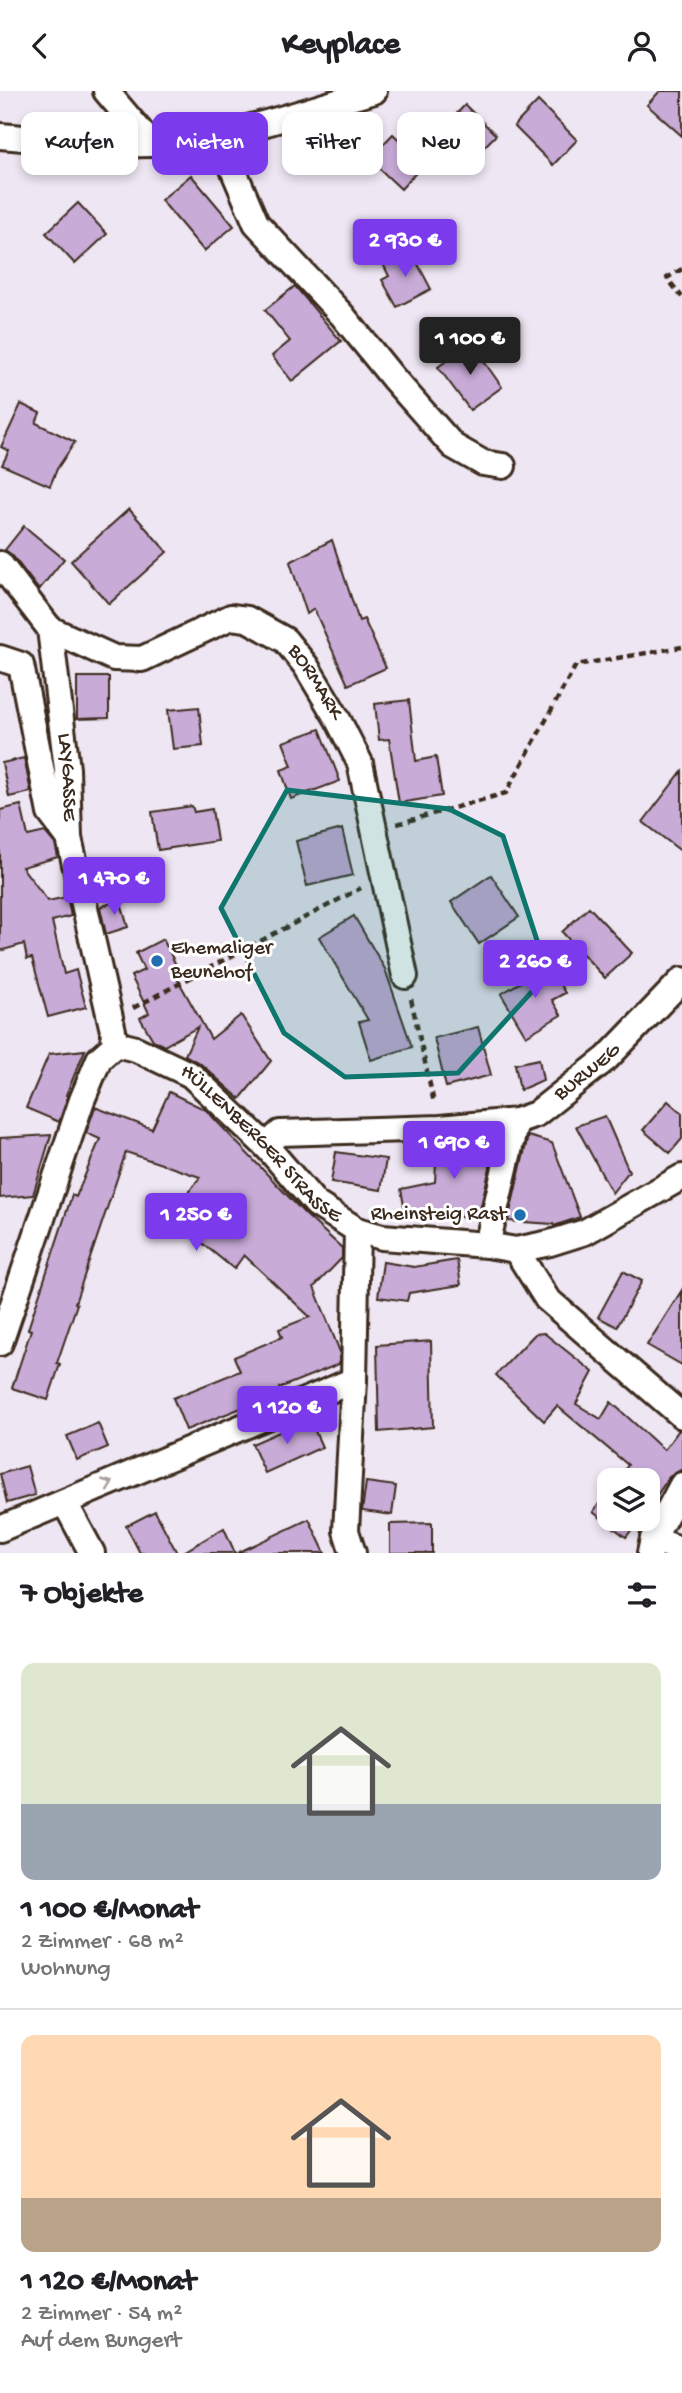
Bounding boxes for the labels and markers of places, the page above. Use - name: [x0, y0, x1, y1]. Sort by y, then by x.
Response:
- pin: 2 930 €: [340, 219, 470, 279]
- pin: 1 100 €: [405, 317, 535, 377]
- pin: 1 470 €: [49, 857, 179, 917]
- place label: Ehemaliger Beunehof: [170, 937, 274, 986]
- pin: 2 260 €: [470, 941, 600, 1000]
- marker: Ehemaliger Beunehof: [149, 953, 165, 969]
- pin: 1 690 €: [389, 1121, 519, 1181]
- pin: 1 250 €: [131, 1193, 261, 1253]
- place label: Rheinsteig Rast: [371, 1203, 508, 1228]
- marker: Rheinsteig Rast: [512, 1207, 528, 1223]
- pin: 1 120 €: [222, 1387, 352, 1446]

